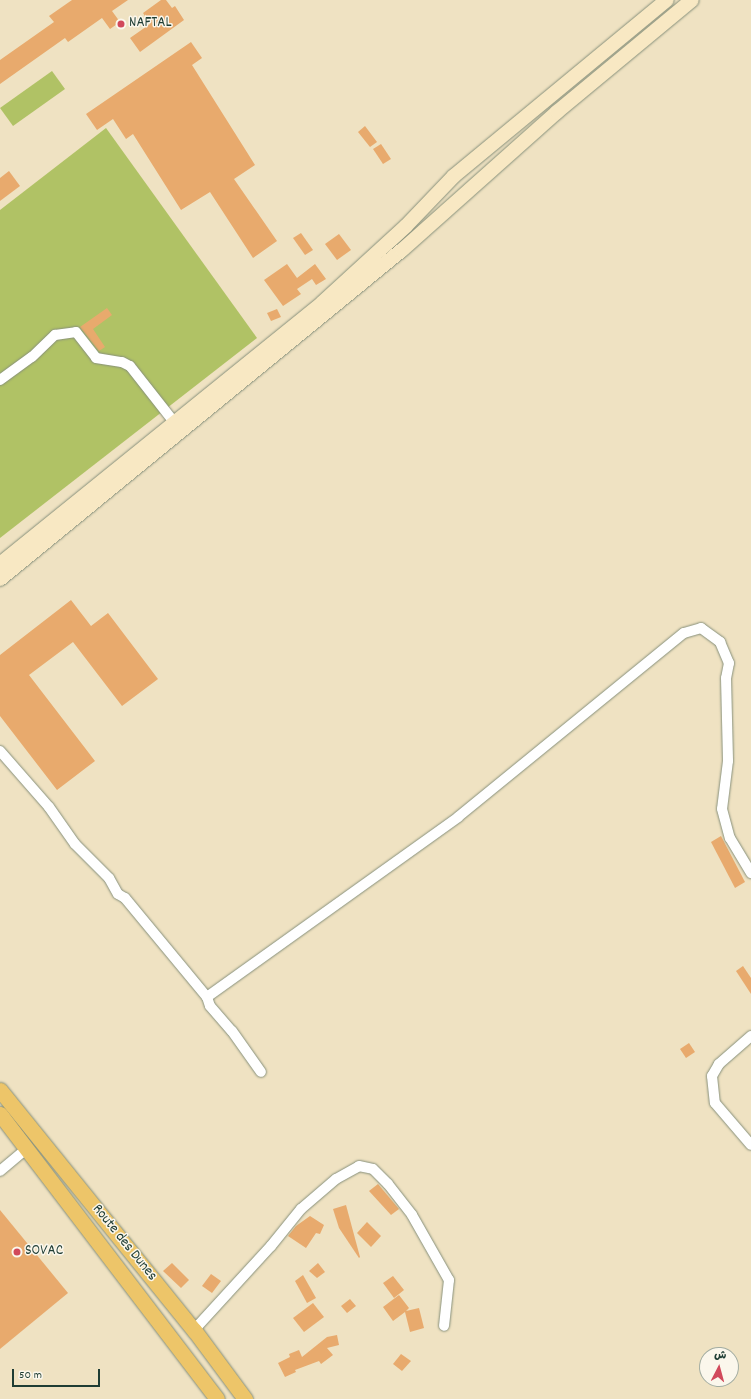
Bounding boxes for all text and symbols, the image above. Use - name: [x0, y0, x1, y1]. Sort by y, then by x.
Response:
- place label: NAFTAL: [129, 15, 172, 33]
- marker: NAFTAL: [116, 19, 126, 29]
- street label: Route des Dunes: [88, 1201, 160, 1285]
- place label: SOVAC: [25, 1243, 63, 1261]
- marker: SOVAC: [12, 1247, 22, 1257]
- north arrow: [699, 1347, 739, 1387]
- text: ش: [713, 1347, 727, 1365]
- scale bar: [14, 1361, 102, 1387]
- text: 50 m: [19, 1367, 42, 1384]

